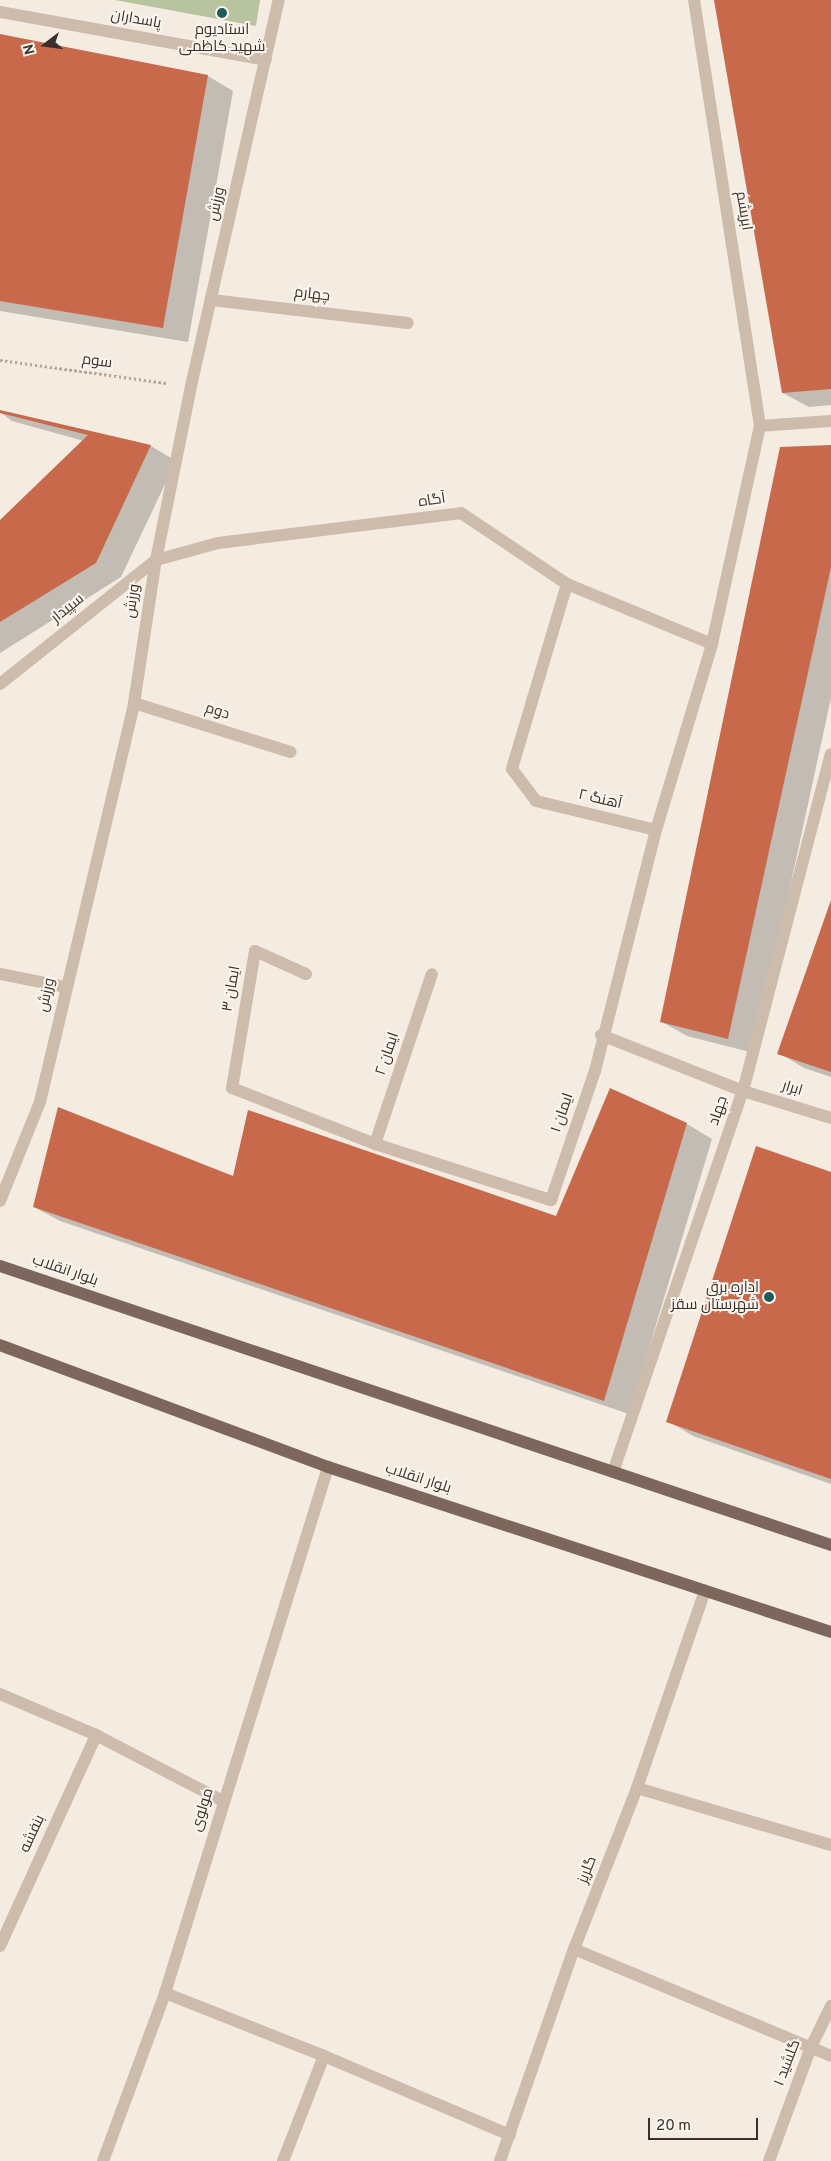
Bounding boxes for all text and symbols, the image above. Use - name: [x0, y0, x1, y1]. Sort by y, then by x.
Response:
- street label: پاسداران: [109, 7, 163, 33]
- marker: استادیوم شهید کاظمی: [216, 7, 228, 19]
- north arrow: [20, 20, 70, 70]
- place label: استادیوم شهید کاظمی: [179, 21, 265, 56]
- text: N: [21, 42, 40, 56]
- street label: ورزش: [204, 185, 230, 223]
- street label: ابریشم: [731, 190, 755, 232]
- street label: چهارم: [293, 284, 331, 306]
- street label: سوم: [81, 351, 113, 373]
- street label: آگاه: [417, 490, 447, 512]
- street label: ورزش: [121, 583, 145, 619]
- street label: سپیدار: [48, 590, 88, 628]
- street label: دوم: [203, 700, 231, 724]
- street label: آهنگ ۲: [577, 786, 623, 814]
- street label: ایمان ۳: [219, 965, 245, 1013]
- street label: ورزش: [34, 976, 60, 1014]
- street label: ایمان ۲: [372, 1030, 404, 1078]
- street label: ابرار: [780, 1077, 804, 1101]
- street label: ایمان ۱: [548, 1091, 578, 1135]
- street label: جهاد: [706, 1094, 732, 1128]
- street label: بلوار انقلاب: [30, 1251, 100, 1291]
- place label: اداره برق شهرستان سقز: [671, 1279, 759, 1314]
- marker: اداره برق شهرستان سقز: [763, 1291, 775, 1303]
- street label: بلوار انقلاب: [383, 1460, 453, 1498]
- street label: مولوی: [188, 1786, 218, 1834]
- street label: بنفشه: [16, 1812, 50, 1856]
- street label: گلریز: [575, 1854, 601, 1886]
- street label: گلشید ۱: [771, 2037, 805, 2089]
- scale bar: [651, 2108, 761, 2140]
- text: 20 m: [656, 2117, 691, 2136]

